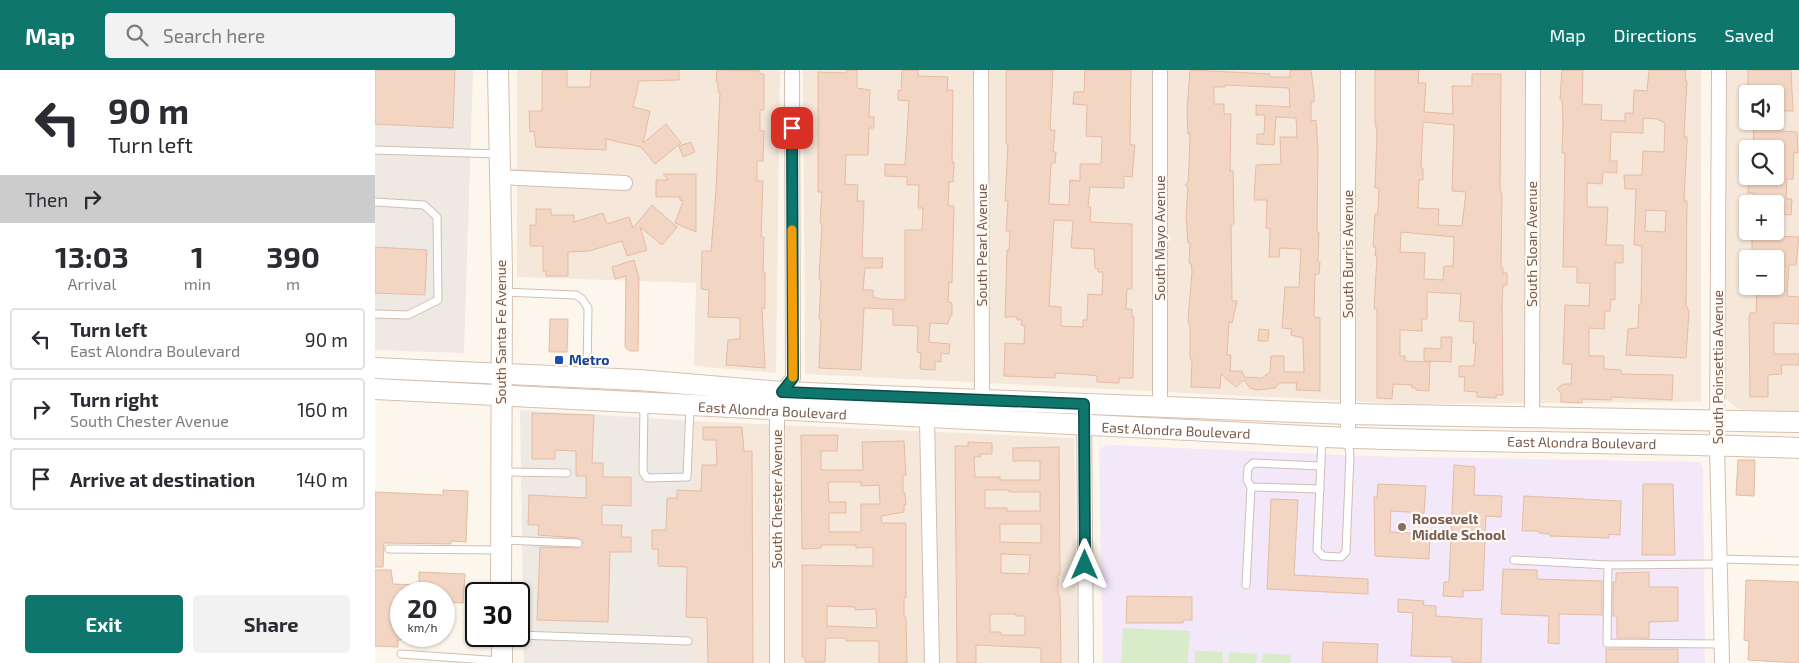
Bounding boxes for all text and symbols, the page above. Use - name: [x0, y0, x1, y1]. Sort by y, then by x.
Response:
- search box: [105, 13, 455, 58]
- text: Map: [25, 21, 75, 50]
- icon: search: [123, 21, 151, 49]
- text: Search here: [163, 24, 265, 47]
- text: Map: [1549, 24, 1586, 46]
- text: Directions: [1614, 24, 1697, 46]
- text: Saved: [1725, 24, 1774, 46]
- map controls: [1739, 85, 1784, 295]
- button: sound: [1739, 85, 1784, 130]
- text: 90 m: [108, 89, 189, 131]
- icon: left: [25, 90, 90, 155]
- pin: [771, 107, 813, 149]
- icon: arrive: [778, 114, 806, 142]
- text: Turn left: [108, 131, 193, 157]
- button: search: [1739, 140, 1784, 185]
- street label: South Mayo Avenue: [1151, 175, 1168, 301]
- street label: South Sloan Avenue: [1523, 181, 1540, 307]
- street label: South Pearl Avenue: [973, 184, 990, 306]
- icon: right: [78, 185, 106, 213]
- text: Then: [25, 188, 68, 211]
- street label: South Burris Avenue: [1339, 190, 1356, 318]
- button: +: [1739, 195, 1784, 240]
- text: 13:03: [55, 238, 129, 274]
- text: 1: [191, 238, 204, 274]
- text: 390: [266, 238, 320, 274]
- button: −: [1739, 250, 1784, 295]
- street label: South Santa Fe Avenue: [492, 260, 509, 404]
- text: Arrival: [68, 274, 116, 293]
- text: min: [184, 274, 211, 293]
- text: m: [286, 274, 300, 293]
- street label: South Poinsettia Avenue: [1709, 290, 1726, 444]
- text: Turn left: [70, 318, 147, 341]
- icon: left: [27, 325, 55, 353]
- text: 90 m: [305, 328, 348, 351]
- text: East Alondra Boulevard: [70, 341, 240, 360]
- place label: Metro: [569, 351, 610, 368]
- marker: Metro: [553, 354, 565, 366]
- text: Turn right: [70, 388, 158, 411]
- icon: right: [27, 395, 55, 423]
- text: 160 m: [297, 398, 348, 421]
- street label: East Alondra Boulevard: [698, 398, 847, 423]
- text: South Chester Avenue: [70, 411, 229, 430]
- street label: East Alondra Boulevard: [1101, 418, 1251, 442]
- street label: South Chester Avenue: [768, 430, 785, 569]
- street label: East Alondra Boulevard: [1507, 433, 1656, 452]
- icon: arrive: [27, 465, 55, 493]
- text: Arrive at destination: [70, 468, 255, 491]
- text: 140 m: [296, 468, 348, 491]
- place label: Roosevelt Middle School: [1412, 510, 1506, 543]
- marker: Roosevelt Middle School: [1396, 521, 1408, 533]
- position arrow: [1058, 538, 1110, 590]
- speed limit sign: 30: [465, 582, 530, 647]
- text: 20: [407, 593, 438, 623]
- button: Exit: [25, 595, 183, 653]
- button: Share: [193, 595, 350, 653]
- text: km/h: [408, 620, 437, 634]

